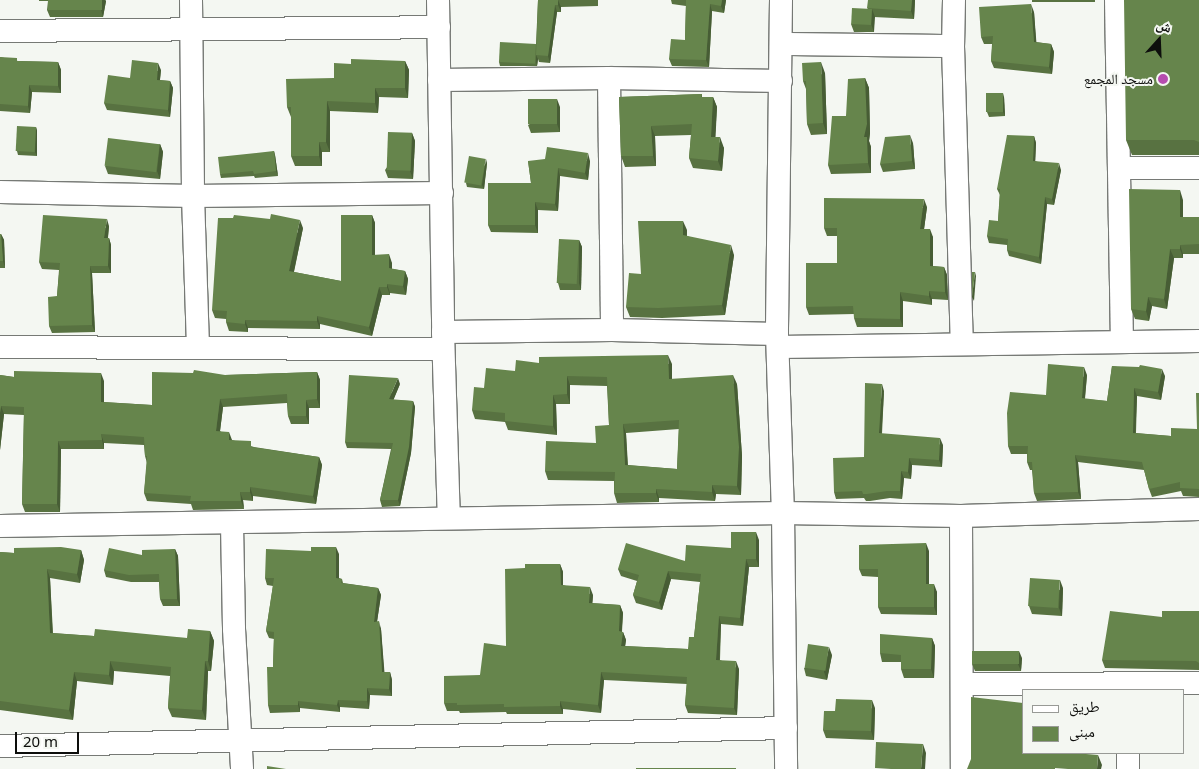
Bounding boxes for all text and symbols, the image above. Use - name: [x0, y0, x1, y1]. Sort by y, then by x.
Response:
- text: ش: [1154, 14, 1175, 37]
- north arrow: [1134, 15, 1184, 65]
- place label: مسجد المجمع: [1084, 71, 1153, 87]
- marker: مسجد المجمع: [1157, 73, 1169, 85]
- legend: [1022, 689, 1184, 754]
- text: طريق: [1069, 696, 1100, 716]
- text: مبنى: [1069, 721, 1095, 741]
- scale bar: [18, 722, 81, 754]
- text: 20 m: [23, 731, 58, 751]

